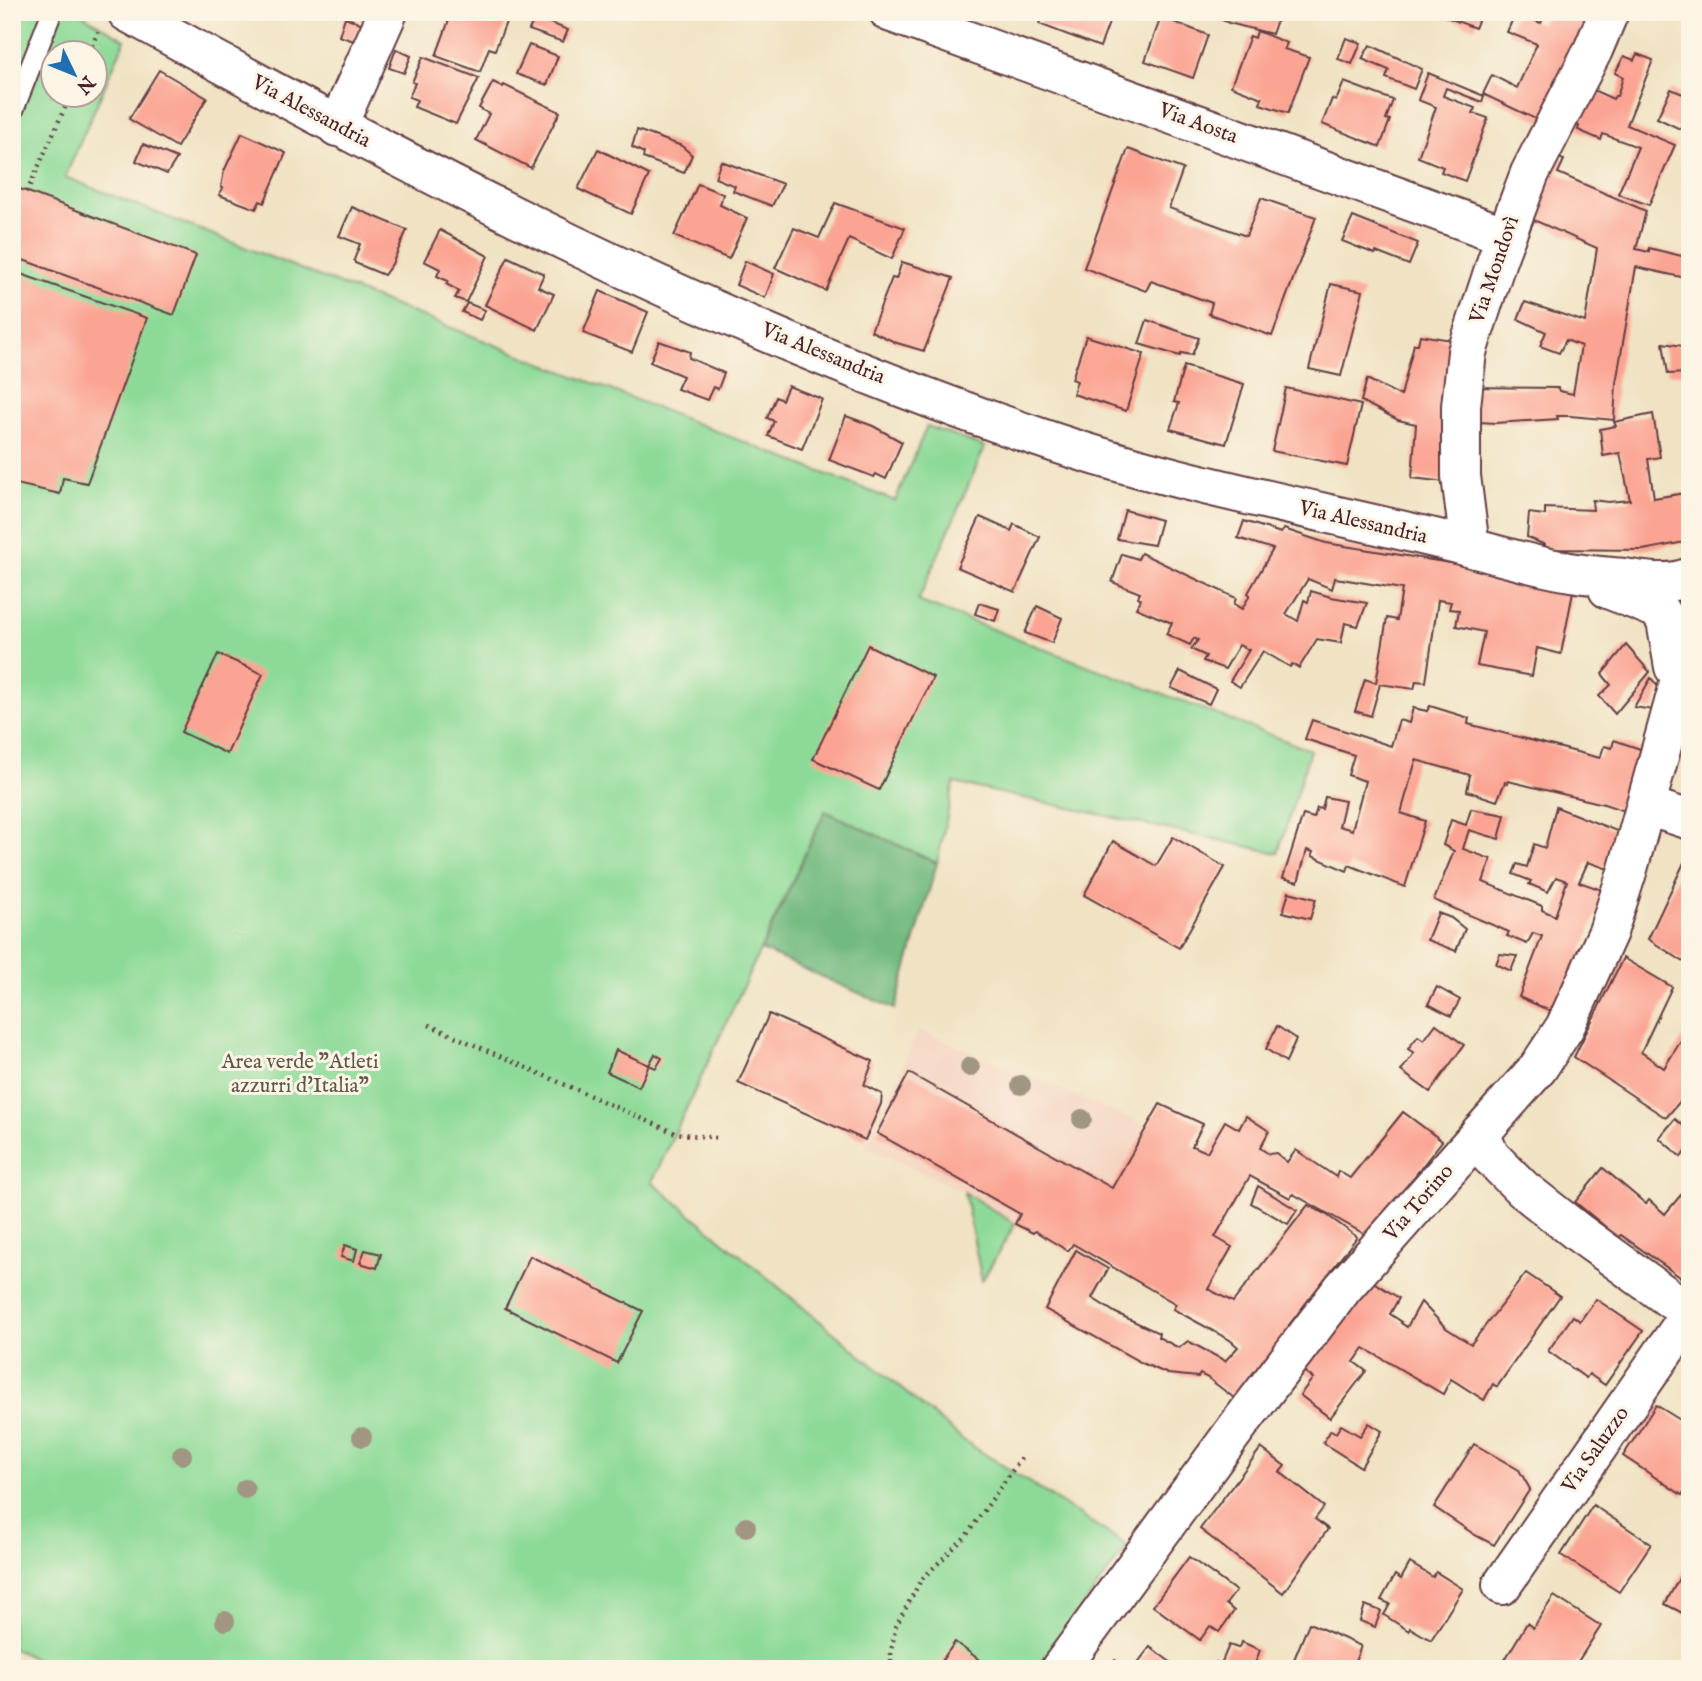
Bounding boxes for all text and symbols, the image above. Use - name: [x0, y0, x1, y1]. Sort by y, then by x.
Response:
- north arrow: [38, 38, 108, 108]
- text: N: [70, 69, 100, 99]
- street label: Via Alessandria: [246, 69, 376, 155]
- street label: Via Aosta: [1154, 97, 1242, 151]
- street label: Via Mondovì: [1464, 213, 1526, 328]
- street label: Via Alessandria: [756, 317, 890, 391]
- street label: Via Alessandria: [1295, 495, 1431, 551]
- park label: Area verde "Atleti azzurri d'Italia": [220, 1049, 379, 1100]
- street label: Via Torino: [1377, 1159, 1460, 1248]
- street label: Via Saluzzo: [1556, 1401, 1636, 1500]

